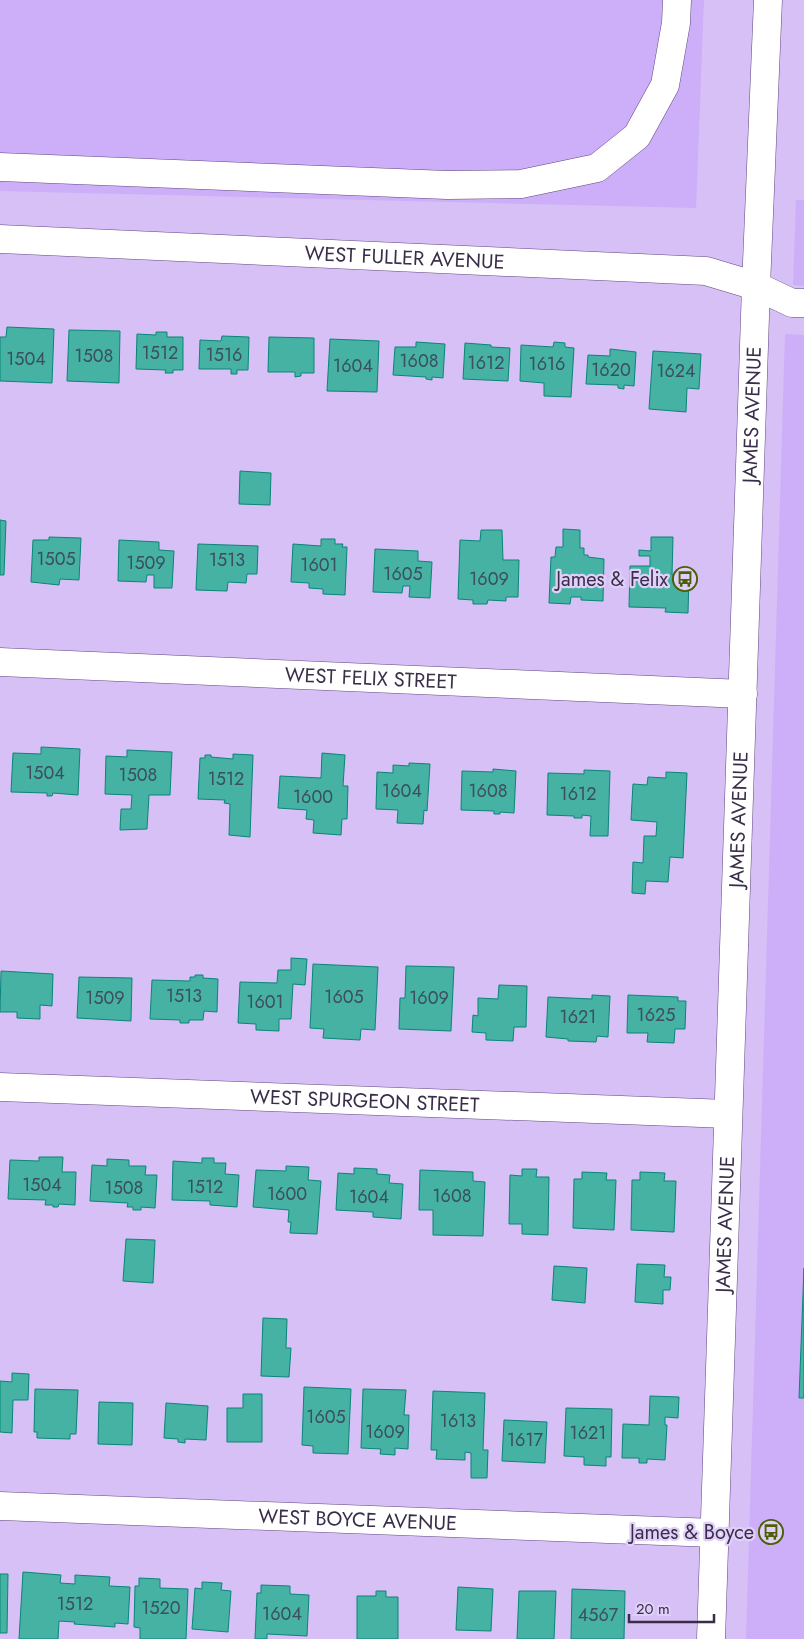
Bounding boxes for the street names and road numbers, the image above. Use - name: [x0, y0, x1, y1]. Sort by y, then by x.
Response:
- street label: WEST FULLER AVENUE: [304, 239, 505, 277]
- street label: JAMES AVENUE: [735, 346, 769, 486]
- street label: WEST FELIX STREET: [284, 660, 458, 697]
- street label: JAMES AVENUE: [722, 751, 756, 891]
- street label: WEST SPURGEON STREET: [250, 1082, 481, 1120]
- street label: JAMES AVENUE: [708, 1155, 742, 1296]
- street label: WEST BOYCE AVENUE: [258, 1502, 458, 1538]

